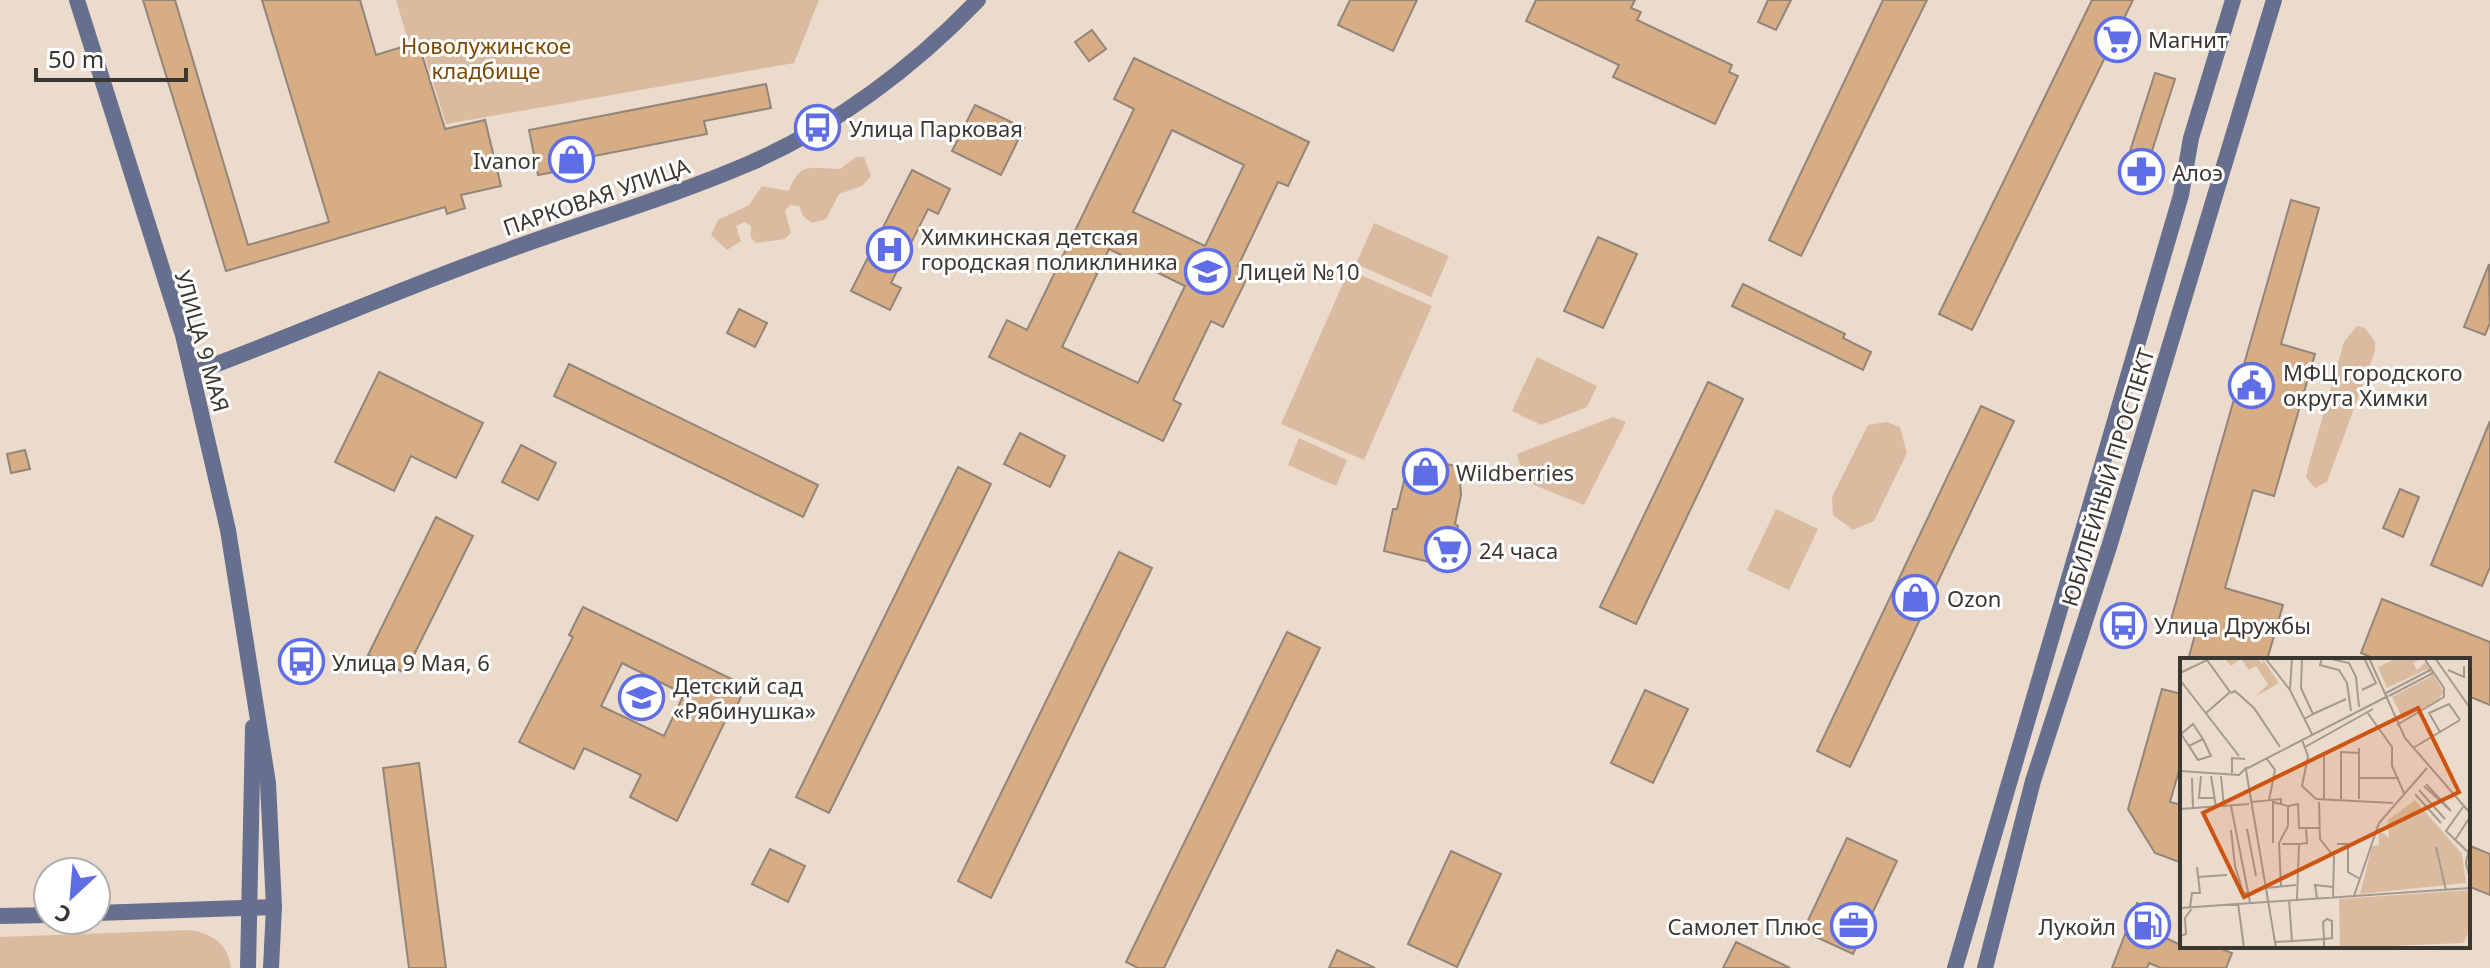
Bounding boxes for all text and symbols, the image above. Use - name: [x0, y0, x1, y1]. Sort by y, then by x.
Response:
- supermarket icon: Магнит: [2093, 15, 2141, 63]
- place label: Магнит: [2148, 24, 2227, 54]
- park label: Новолужинское кладбище: [401, 30, 571, 85]
- scale bar: [36, 32, 186, 82]
- text: 50 m: [48, 42, 104, 75]
- bus stop icon: Улица Парковая: [794, 104, 842, 152]
- place label: Улица Парковая: [849, 113, 1023, 143]
- shop icon: Ivanor: [547, 136, 595, 184]
- place label: Ivanor: [473, 145, 540, 175]
- pharmacy icon: Алоэ: [2117, 148, 2165, 196]
- street label: ПАРКОВАЯ УЛИЦА: [499, 150, 694, 242]
- place label: Алоэ: [2172, 157, 2223, 187]
- place label: Химкинская детская городская поликлиника: [921, 221, 1178, 276]
- hospital icon: Химкинская детская городская поликлиника: [866, 225, 914, 273]
- school or university icon: Лицей №10: [1183, 247, 1231, 295]
- place label: Лицей №10: [1238, 256, 1360, 286]
- street label: УЛИЦА 9 МАЯ: [168, 267, 238, 415]
- street label: ЮБИЛЕЙНЫЙ ПРОСПЕКТ: [2053, 344, 2161, 610]
- place label: МФЦ городского округа Химки: [2283, 357, 2463, 412]
- public building icon: МФЦ городского округа Химки: [2228, 361, 2276, 409]
- shop icon: Wildberries: [1401, 448, 1449, 496]
- place label: Wildberries: [1456, 457, 1574, 487]
- supermarket icon: 24 часа: [1424, 526, 1472, 574]
- place label: 24 часа: [1479, 535, 1558, 565]
- shop icon: Ozon: [1892, 574, 1940, 622]
- place label: Ozon: [1947, 583, 2001, 613]
- bus stop icon: Улица Дружбы: [2099, 601, 2147, 649]
- place label: Улица Дружбы: [2154, 610, 2311, 640]
- bus stop icon: Улица 9 Мая, 6: [277, 638, 325, 686]
- place label: Улица 9 Мая, 6: [332, 647, 490, 677]
- inset map: [2180, 658, 2470, 948]
- place label: Детский сад «Рябинушка»: [673, 670, 816, 725]
- school or university icon: Детский сад «Рябинушка»: [618, 674, 666, 722]
- north arrow: [32, 856, 112, 936]
- text: С: [50, 898, 76, 931]
- office icon: Самолет Плюс: [1829, 902, 1877, 950]
- fuel station icon: Лукойл: [2123, 902, 2171, 950]
- place label: Самолет Плюс: [1667, 911, 1822, 941]
- place label: Лукойл: [2039, 911, 2116, 941]

